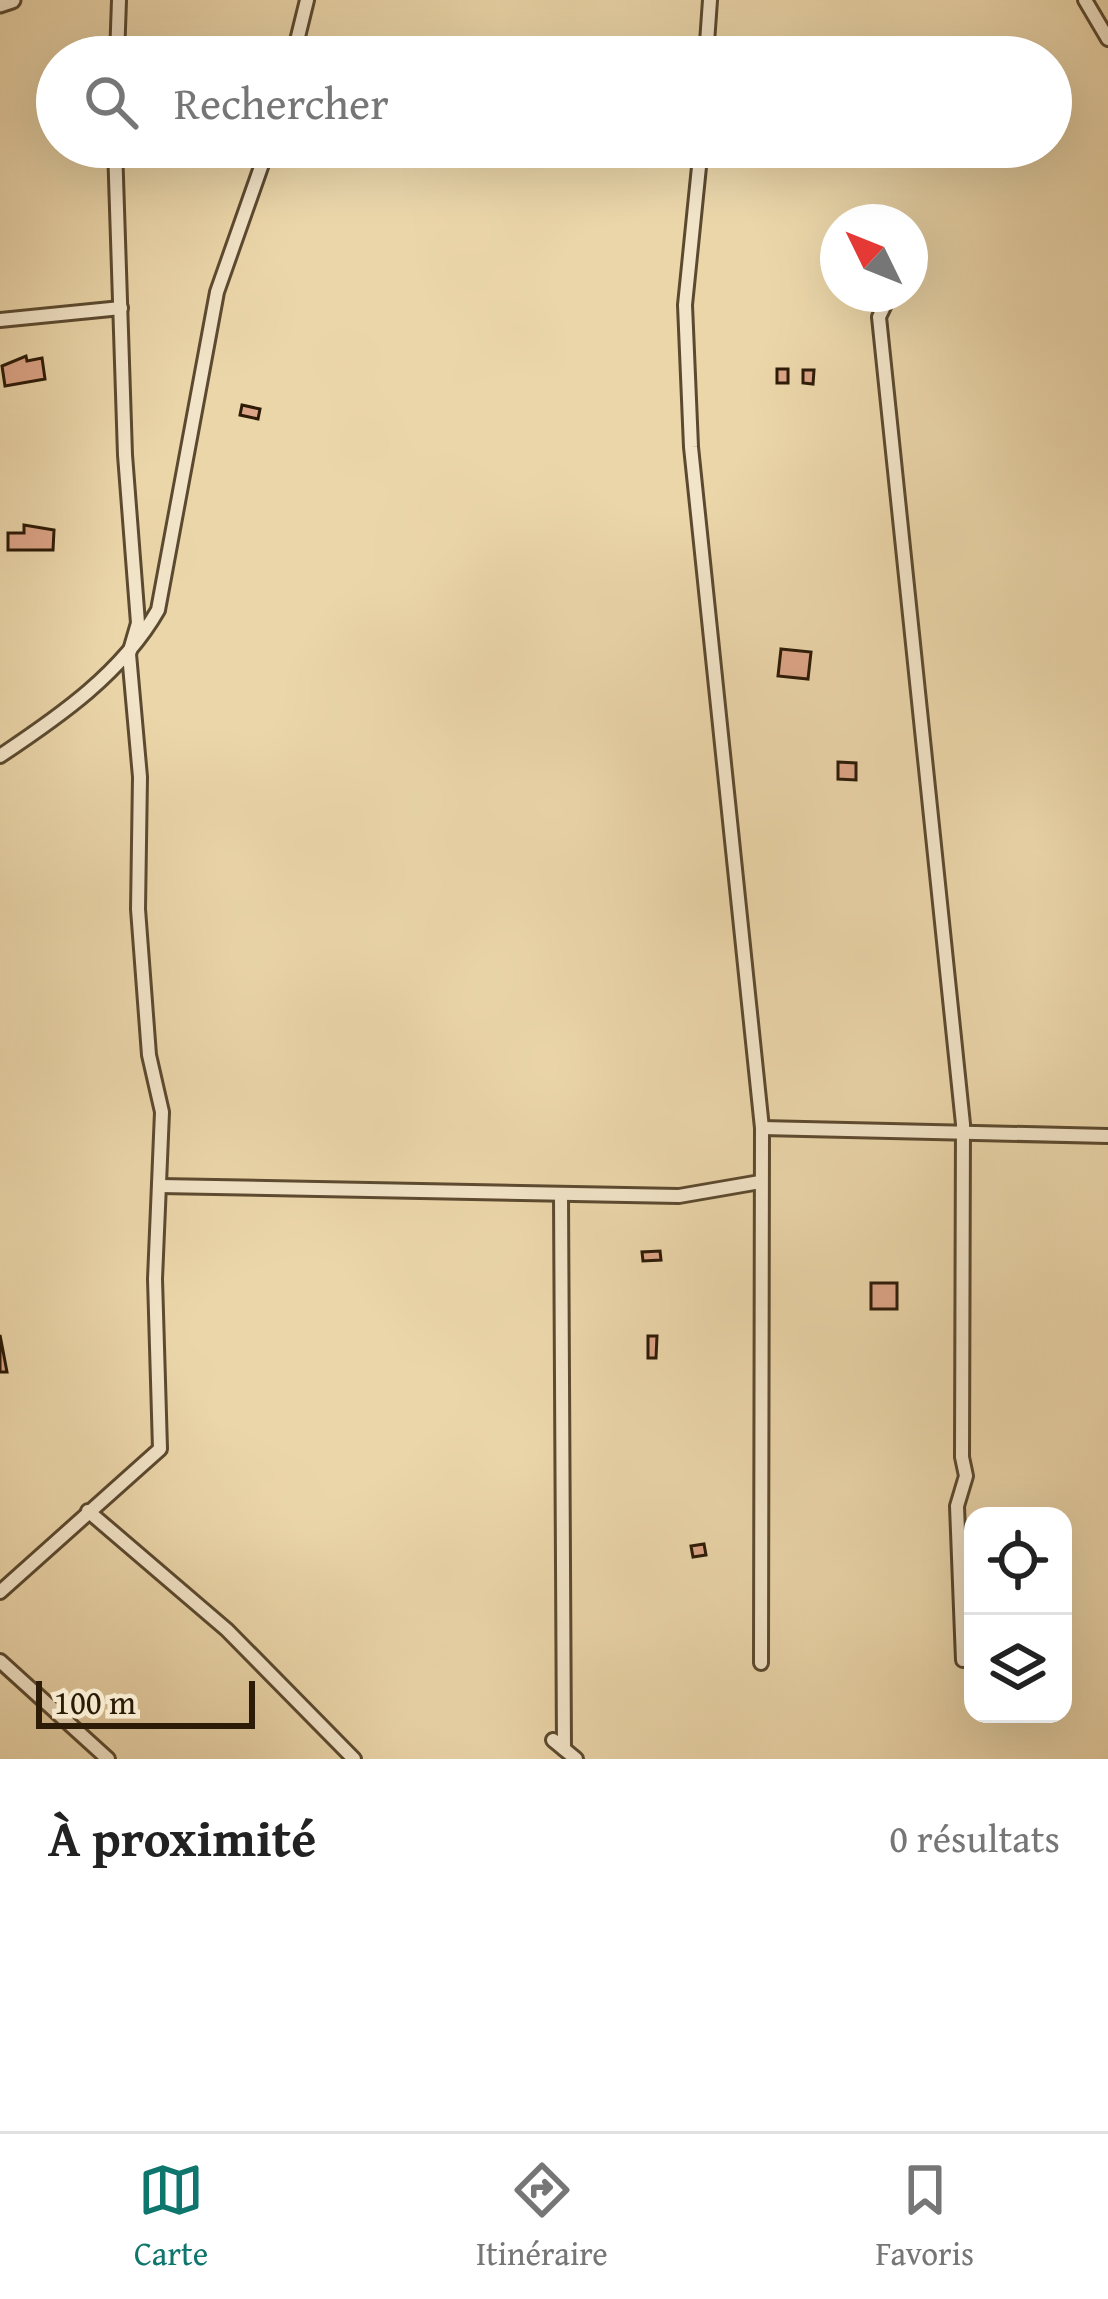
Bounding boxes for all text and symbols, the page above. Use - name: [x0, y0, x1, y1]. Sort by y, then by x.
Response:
- search box: [36, 36, 1072, 168]
- icon: search: [78, 69, 144, 135]
- text: Rechercher: [174, 70, 389, 135]
- north arrow: [820, 204, 928, 312]
- map controls: [964, 1507, 1072, 1723]
- button: locate: [964, 1507, 1072, 1615]
- button: layers: [964, 1615, 1072, 1723]
- scale bar: [36, 1675, 255, 1728]
- text: 100 m: [54, 1678, 136, 1726]
- text: À proximité: [48, 1800, 316, 1875]
- text: 0 résultats: [889, 1809, 1060, 1866]
- tab: Carte: [134, 2157, 208, 2277]
- tab: Itinéraire: [476, 2157, 608, 2277]
- tab: Favoris: [876, 2157, 974, 2277]

